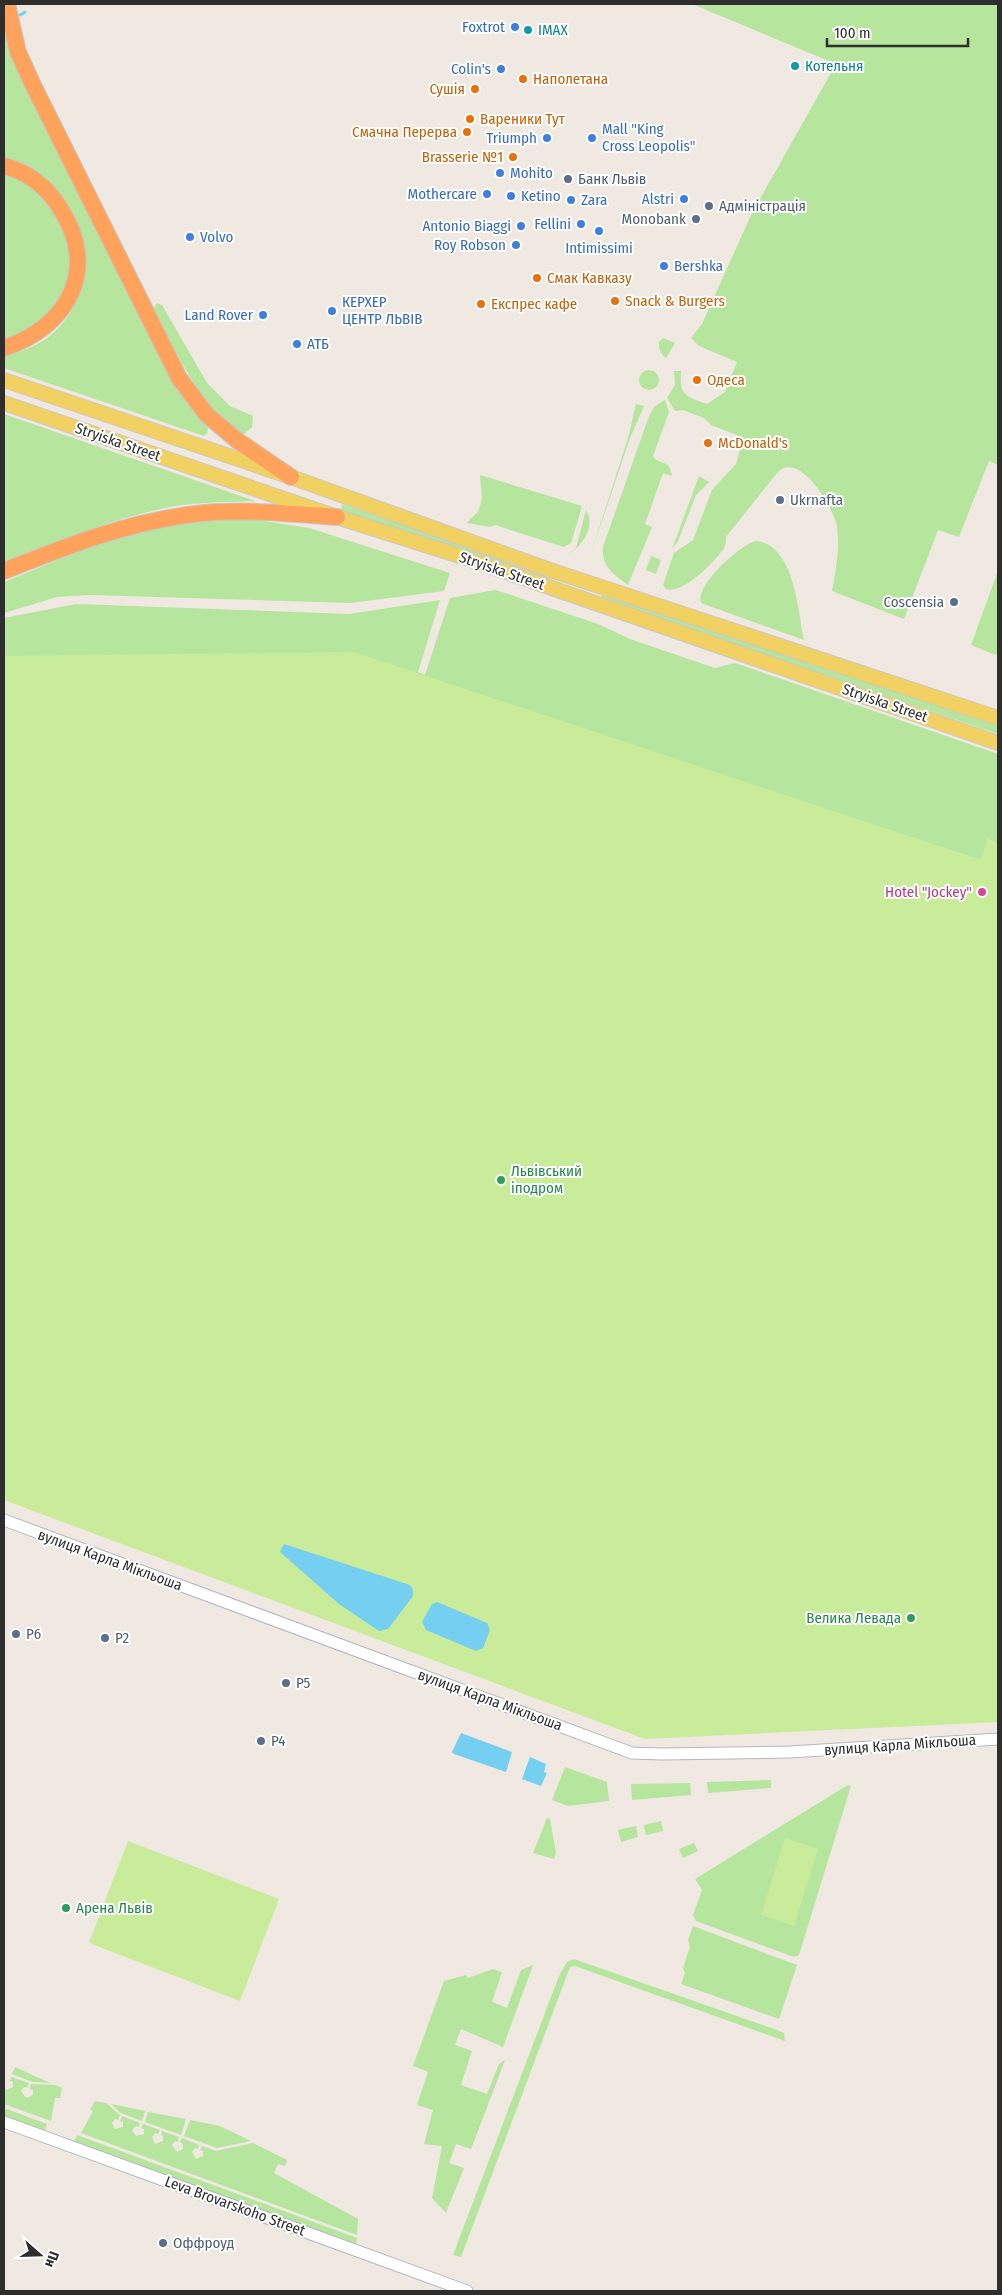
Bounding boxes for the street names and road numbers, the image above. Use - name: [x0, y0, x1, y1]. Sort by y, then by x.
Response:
- street label: Stryiska Street: [73, 419, 163, 465]
- street label: Stryiska Street: [457, 548, 547, 594]
- street label: Stryiska Street: [840, 680, 930, 726]
- street label: вулиця Карла Мікльоша: [35, 1525, 185, 1595]
- street label: вулиця Карла Мікльоша: [415, 1665, 565, 1735]
- street label: вулиця Карла Мікльоша: [823, 1731, 977, 1759]
- street label: Leva Brovarskoho Street: [162, 2172, 308, 2240]

